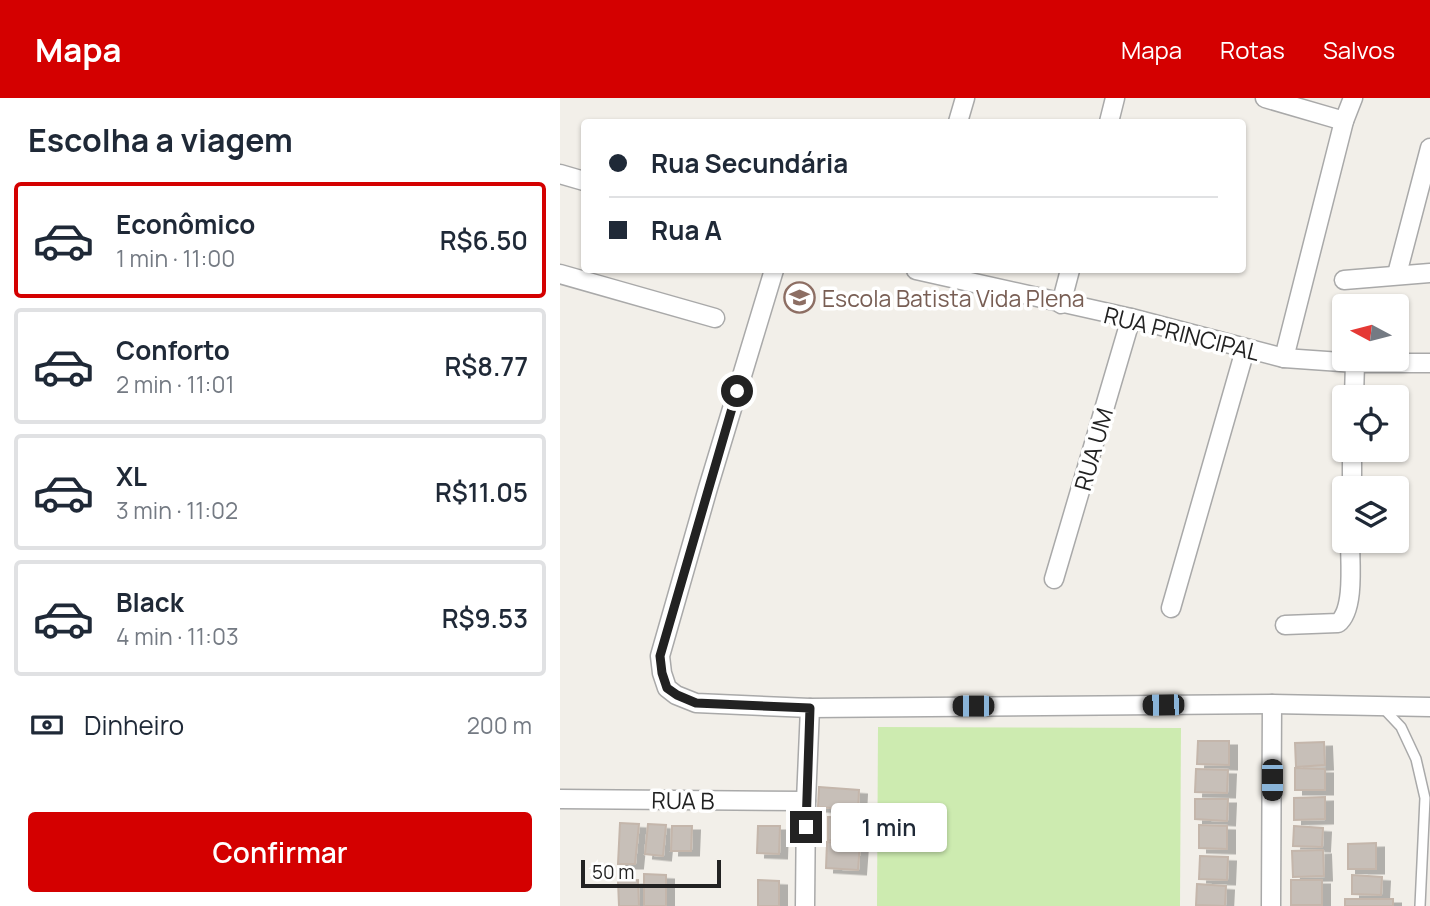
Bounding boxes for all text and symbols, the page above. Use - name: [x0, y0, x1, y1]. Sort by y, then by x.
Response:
- text: Mapa: [35, 27, 122, 72]
- text: Mapa: [1121, 33, 1182, 66]
- text: Rotas: [1220, 33, 1285, 66]
- text: Salvos: [1323, 33, 1395, 66]
- text: Escolha a viagem: [28, 118, 293, 162]
- text: Rua Secundária: [651, 145, 848, 181]
- text: Econômico: [116, 206, 255, 242]
- icon: car: [32, 209, 95, 272]
- text: Rua A: [651, 212, 722, 248]
- text: R$6.50: [440, 222, 528, 258]
- text: 1 min · 11:00: [116, 242, 235, 274]
- school or university icon: Escola Batista Vida Plena: [782, 281, 816, 315]
- place label: Escola Batista Vida Plena: [822, 282, 1085, 314]
- north arrow: [1332, 294, 1409, 371]
- map controls: [1332, 294, 1409, 553]
- street label: RUA PRINCIPAL: [1101, 298, 1264, 368]
- text: Conforto: [116, 332, 230, 368]
- icon: car: [32, 335, 95, 398]
- text: R$8.77: [444, 348, 528, 384]
- text: 2 min · 11:01: [116, 368, 234, 400]
- route start: [721, 375, 753, 407]
- button: locate: [1332, 385, 1409, 462]
- street label: RUA UM: [1066, 404, 1120, 494]
- text: XL: [116, 458, 147, 494]
- icon: car: [32, 461, 95, 524]
- text: R$11.05: [435, 474, 528, 510]
- button: layers: [1332, 476, 1409, 553]
- text: 3 min · 11:02: [116, 494, 238, 526]
- text: Black: [116, 584, 184, 620]
- icon: car: [32, 587, 95, 650]
- text: R$9.53: [442, 600, 528, 636]
- text: 4 min · 11:03: [116, 620, 239, 652]
- car: [1142, 694, 1185, 716]
- car: [953, 696, 995, 717]
- icon: cash: [28, 706, 66, 744]
- text: Dinheiro: [84, 707, 184, 743]
- text: 200 m: [467, 709, 532, 741]
- car: [1262, 759, 1283, 801]
- street label: RUA B: [651, 783, 715, 817]
- callout: 1 min: [830, 802, 946, 852]
- route end: [790, 811, 822, 843]
- text: 1 min: [862, 811, 916, 843]
- button: Confirmar: [28, 812, 532, 892]
- scale bar: [581, 857, 721, 889]
- text: 50 m: [592, 859, 634, 885]

